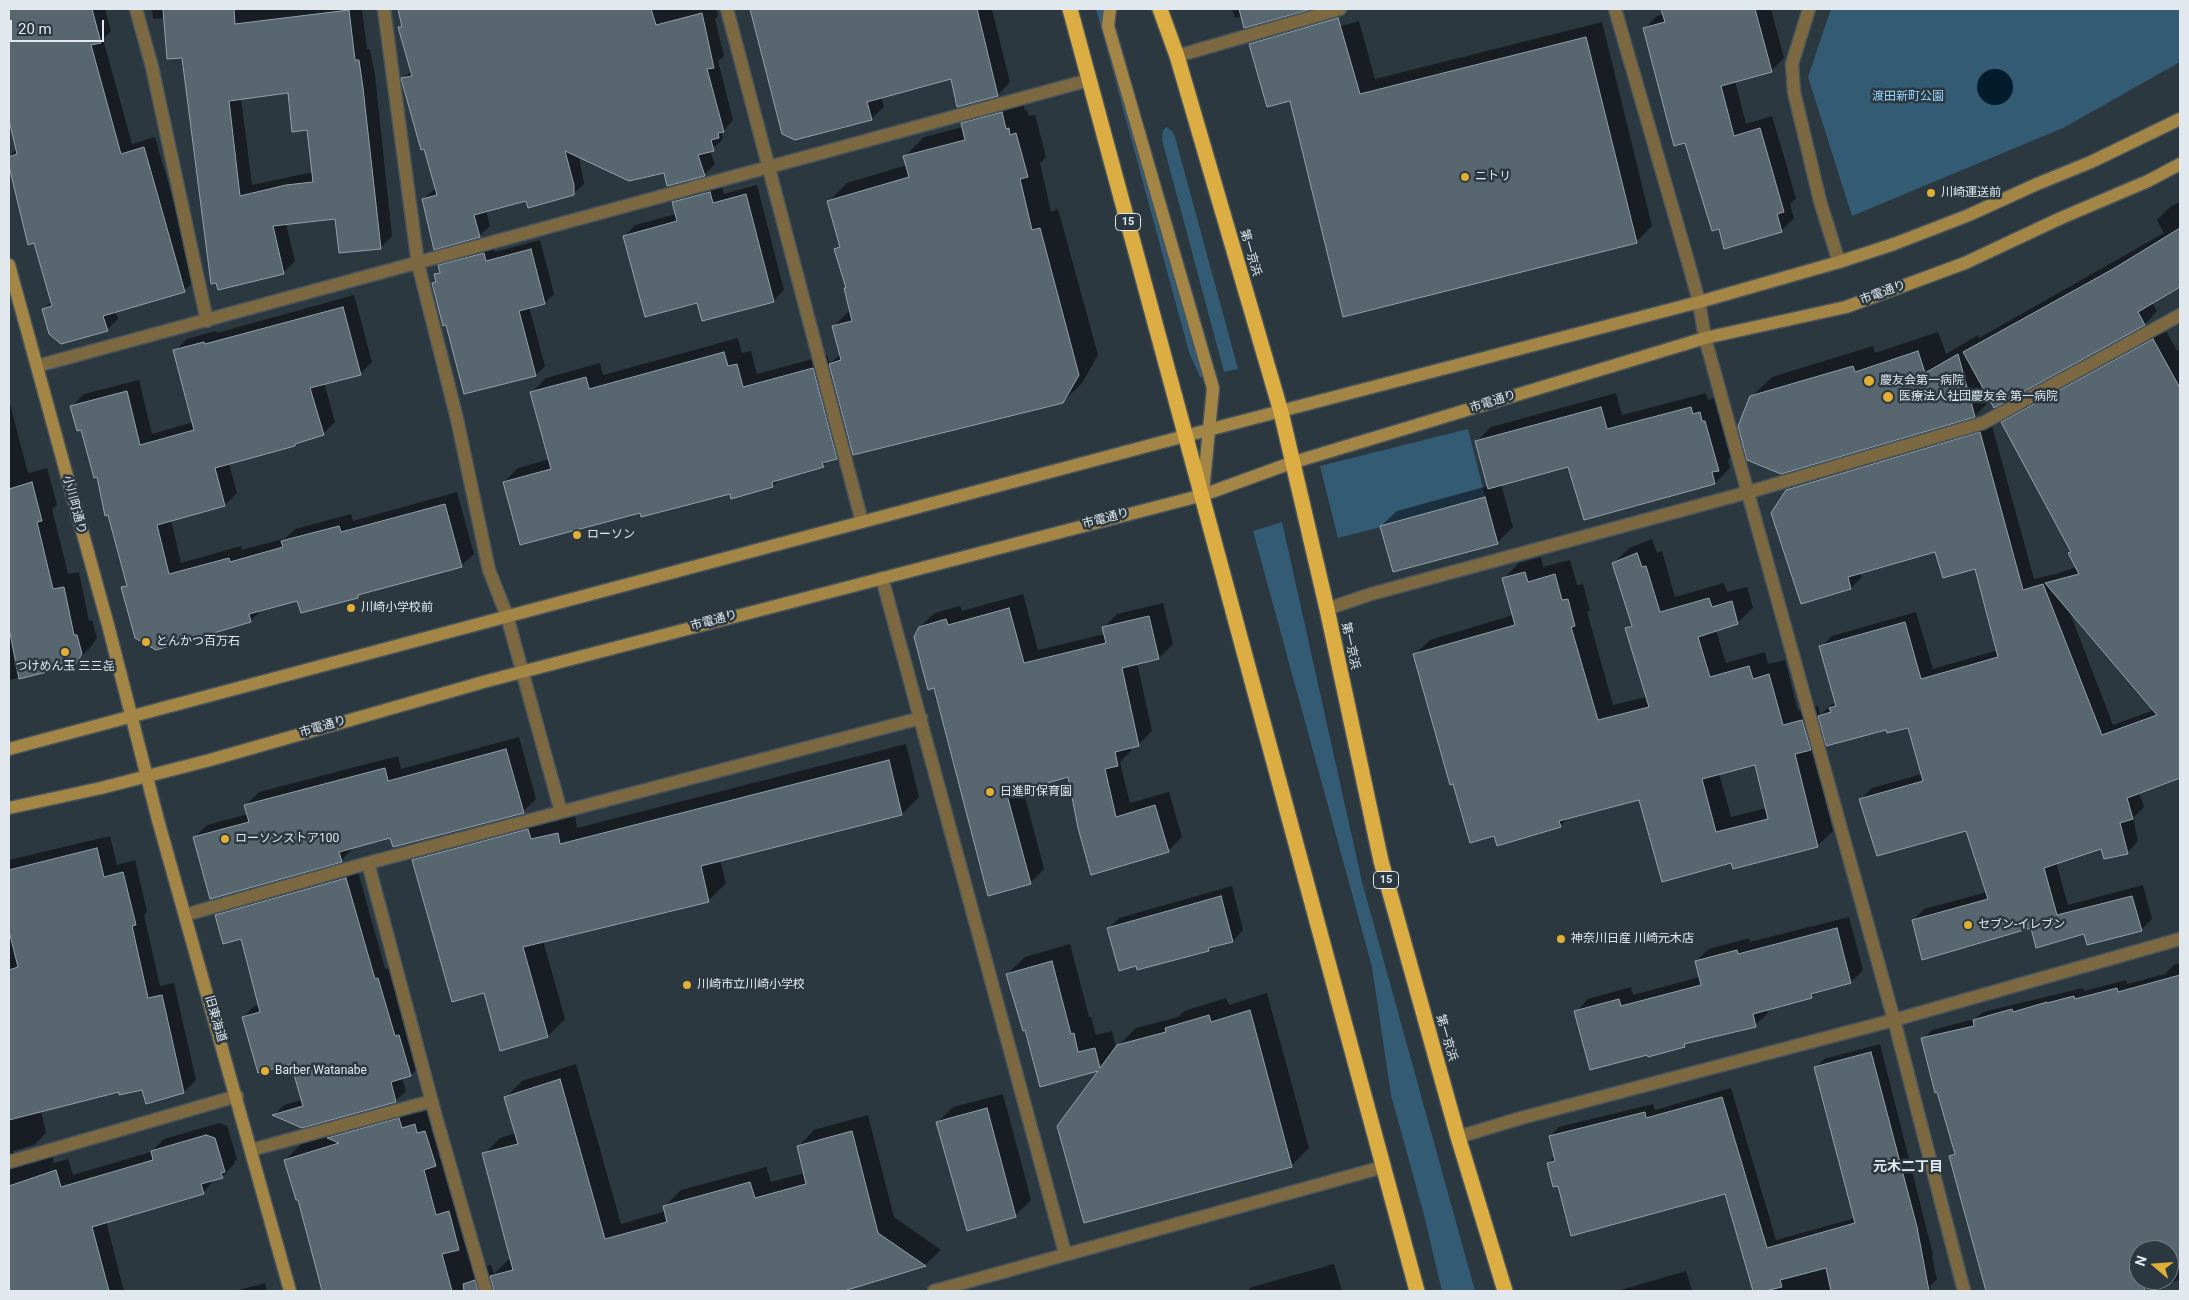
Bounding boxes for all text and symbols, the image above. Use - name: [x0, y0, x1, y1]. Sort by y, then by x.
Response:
- scale bar: [12, 10, 106, 42]
- text: 20 m: [18, 20, 52, 38]
- park label: 渡田新町公園: [1872, 90, 1944, 104]
- place label: ニトリ: [1475, 170, 1511, 184]
- marker: ニトリ: [1459, 171, 1471, 183]
- place label: 川崎運送前: [1941, 186, 2001, 200]
- marker: 川崎運送前: [1925, 187, 1937, 199]
- road number: 15: [1116, 213, 1140, 230]
- street label: 第一京浜: [1236, 228, 1264, 278]
- street label: 市電通り: [1858, 278, 1908, 308]
- marker: 慶友会第一病院: [1862, 374, 1876, 388]
- place label: 慶友会第一病院: [1880, 374, 1964, 388]
- street label: 市電通り: [1468, 388, 1518, 416]
- marker: 医療法人社団慶友会 第一病院: [1881, 390, 1895, 404]
- place label: 医療法人社団慶友会 第一病院: [1899, 390, 2058, 404]
- street label: 小川町通り: [59, 474, 89, 536]
- street label: 市電通り: [1081, 506, 1131, 532]
- place label: ローソン: [587, 528, 635, 542]
- marker: ローソン: [571, 529, 583, 541]
- place label: 川崎小学校前: [361, 601, 433, 615]
- marker: 川崎小学校前: [345, 602, 357, 614]
- street label: 市電通り: [689, 608, 739, 634]
- street label: 第一京浜: [1338, 621, 1362, 671]
- place label: とんかつ百万石: [156, 635, 240, 649]
- marker: とんかつ百万石: [140, 636, 152, 648]
- marker: つけめん玉 三三㐂: [59, 646, 71, 658]
- place label: つけめん玉 三三㐂: [16, 660, 114, 674]
- street label: 市電通り: [298, 713, 348, 741]
- place label: 日進町保育園: [1000, 785, 1072, 799]
- marker: 日進町保育園: [984, 786, 996, 798]
- place label: ローソンストア100: [235, 832, 339, 846]
- marker: ローソンストア100: [219, 833, 231, 845]
- road number: 15: [1374, 872, 1398, 888]
- place label: セブン-イレブン: [1978, 918, 2065, 932]
- marker: セブン-イレブン: [1962, 919, 1974, 931]
- place label: 神奈川日産 川崎元木店: [1571, 932, 1694, 946]
- marker: 神奈川日産 川崎元木店: [1555, 933, 1567, 945]
- place label: 川崎市立川崎小学校: [697, 978, 805, 992]
- marker: 川崎市立川崎小学校: [681, 979, 693, 991]
- street label: 旧東海道: [201, 994, 229, 1044]
- street label: 第一京浜: [1432, 1013, 1460, 1063]
- place label: Barber Watanabe: [275, 1064, 367, 1078]
- marker: Barber Watanabe: [259, 1065, 271, 1077]
- district label: 元木二丁目: [1873, 1159, 1943, 1175]
- north arrow: [2129, 1240, 2179, 1290]
- text: N: [2132, 1254, 2150, 1268]

